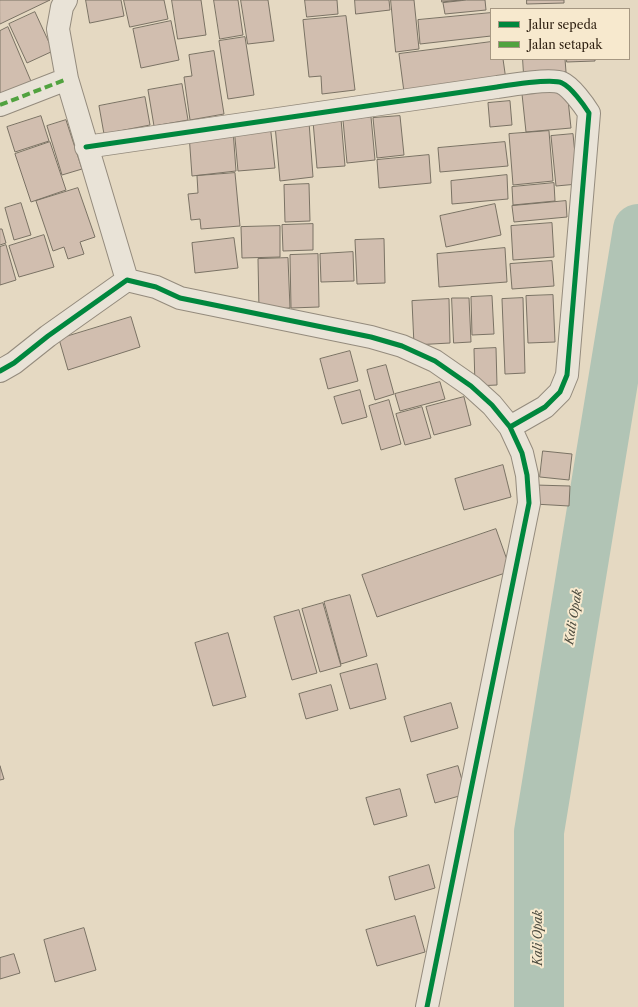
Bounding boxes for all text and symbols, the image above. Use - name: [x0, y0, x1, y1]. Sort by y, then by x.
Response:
- legend: [490, 8, 630, 60]
- text: Jalur sepeda: [528, 17, 597, 32]
- text: Jalan setapak: [528, 37, 602, 52]
- water label: Kali Opak: [563, 589, 585, 645]
- water label: Kali Opak: [532, 910, 546, 966]

